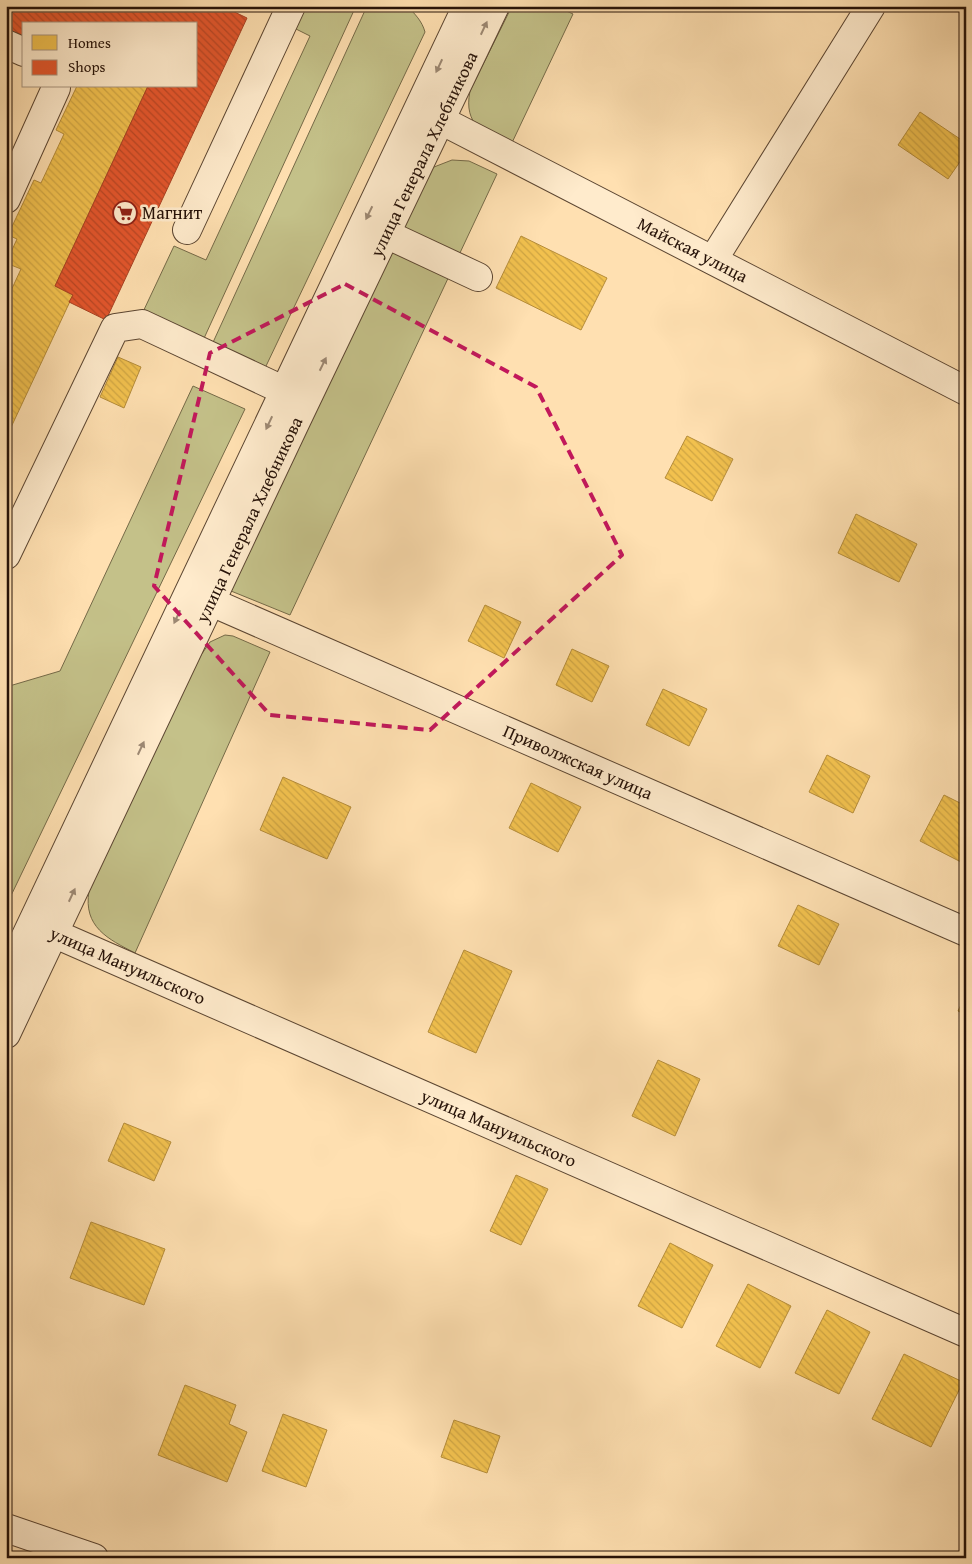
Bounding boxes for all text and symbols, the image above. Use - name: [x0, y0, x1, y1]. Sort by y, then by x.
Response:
- one-way arrow: [481, 21, 489, 35]
- legend: [22, 22, 198, 88]
- text: Homes: [68, 32, 111, 53]
- street label: улица Генерала Хлебникова: [362, 46, 485, 262]
- text: Shops: [68, 56, 105, 77]
- one-way arrow: [435, 59, 443, 73]
- place label: Магнит: [142, 199, 202, 226]
- supermarket icon: Магнит: [112, 200, 138, 226]
- one-way arrow: [365, 206, 373, 220]
- street label: Майская улица: [633, 210, 753, 289]
- one-way arrow: [320, 357, 328, 371]
- street label: улица Генерала Хлебникова: [188, 411, 309, 628]
- one-way arrow: [265, 416, 273, 430]
- one-way arrow: [173, 610, 181, 624]
- street label: Приволжская улица: [499, 717, 657, 807]
- one-way arrow: [138, 741, 146, 755]
- one-way arrow: [68, 888, 76, 902]
- street label: улица Мануильского: [45, 919, 210, 1011]
- street label: улица Мануильского: [416, 1081, 581, 1174]

